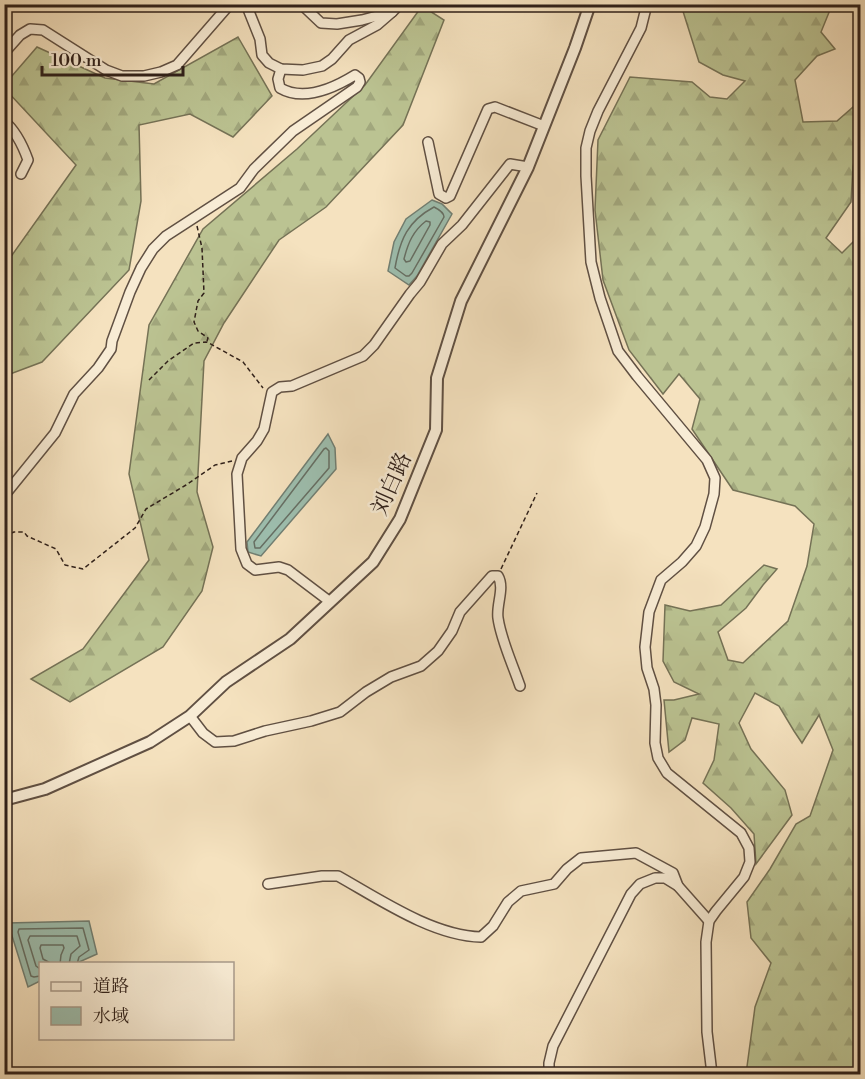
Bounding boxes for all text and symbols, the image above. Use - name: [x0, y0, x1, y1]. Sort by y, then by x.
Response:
- scale bar: [42, 39, 183, 77]
- text: 100 m: [51, 49, 102, 72]
- street label: 刘白路: [366, 448, 418, 520]
- legend: [39, 962, 234, 1040]
- text: 道路: [93, 975, 129, 998]
- text: 水域: [93, 1005, 129, 1028]

